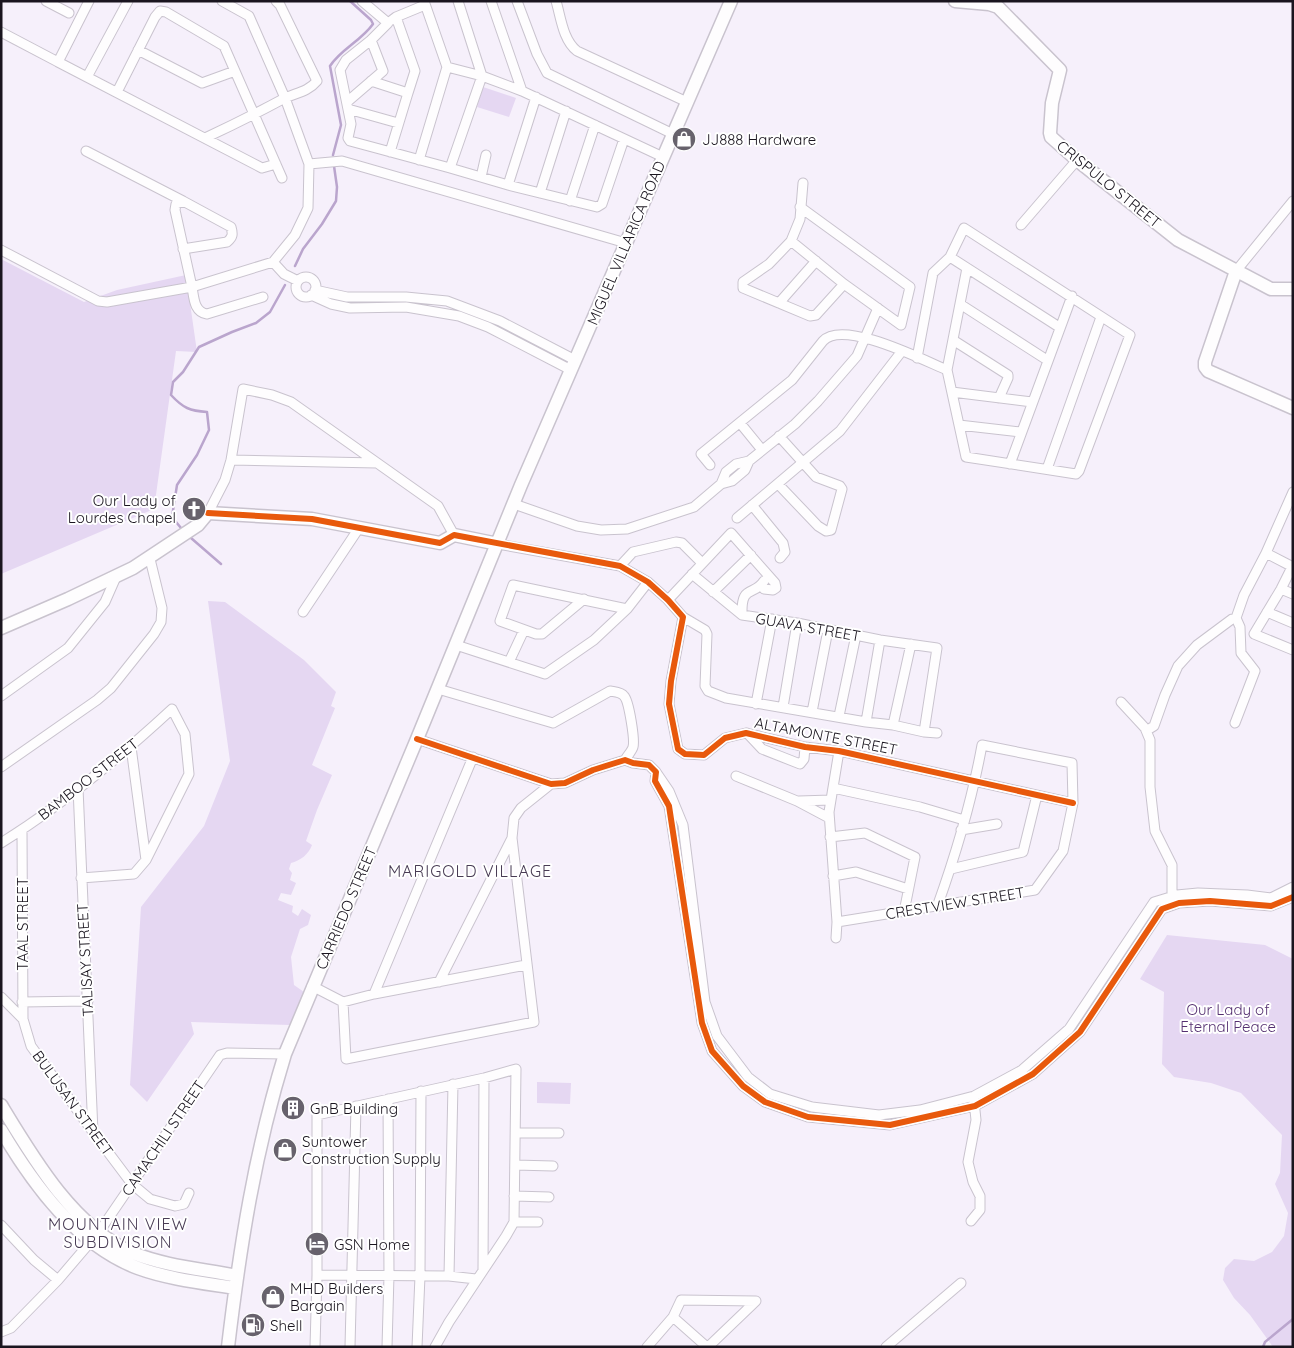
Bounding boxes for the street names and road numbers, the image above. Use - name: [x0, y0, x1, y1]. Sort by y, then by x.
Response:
- street label: CRISPULO STREET: [1053, 136, 1165, 232]
- street label: MIGUEL VILLARICA ROAD: [583, 158, 669, 328]
- street label: GUAVA STREET: [754, 608, 862, 646]
- street label: ALTAMONTE STREET: [753, 713, 899, 759]
- street label: BAMBOO STREET: [34, 734, 142, 824]
- street label: CARRIEDO STREET: [311, 844, 381, 972]
- street label: TAAL STREET: [13, 877, 32, 971]
- street label: CRESTVIEW STREET: [884, 883, 1026, 923]
- street label: TALISAY STREET: [73, 903, 97, 1017]
- street label: BULUSAN STREET: [28, 1047, 118, 1159]
- street label: CAMACHILI STREET: [117, 1077, 209, 1199]

